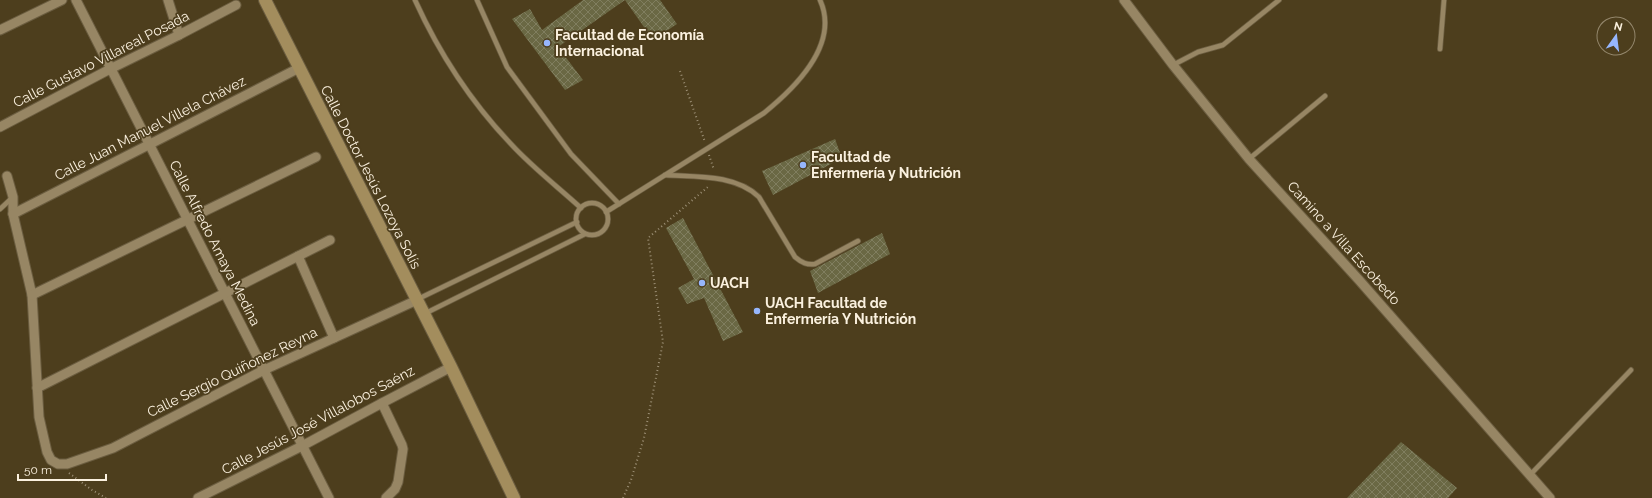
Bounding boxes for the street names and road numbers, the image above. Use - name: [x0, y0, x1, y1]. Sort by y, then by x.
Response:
- street label: Calle Gustavo Villareal Posada: [10, 8, 192, 110]
- street label: Calle Juan Manuel Villela Chávez: [52, 73, 248, 183]
- street label: Calle Doctor Jesús Lozoya Solís: [318, 83, 424, 272]
- street label: Calle Alfredo Amaya Medina: [166, 158, 264, 328]
- street label: Camino a Villa Escobedo: [1284, 178, 1404, 308]
- street label: Calle Sergio Quiñonez Reyna: [144, 324, 320, 420]
- street label: Calle Jesús José Villalobos Saénz: [219, 362, 417, 478]

